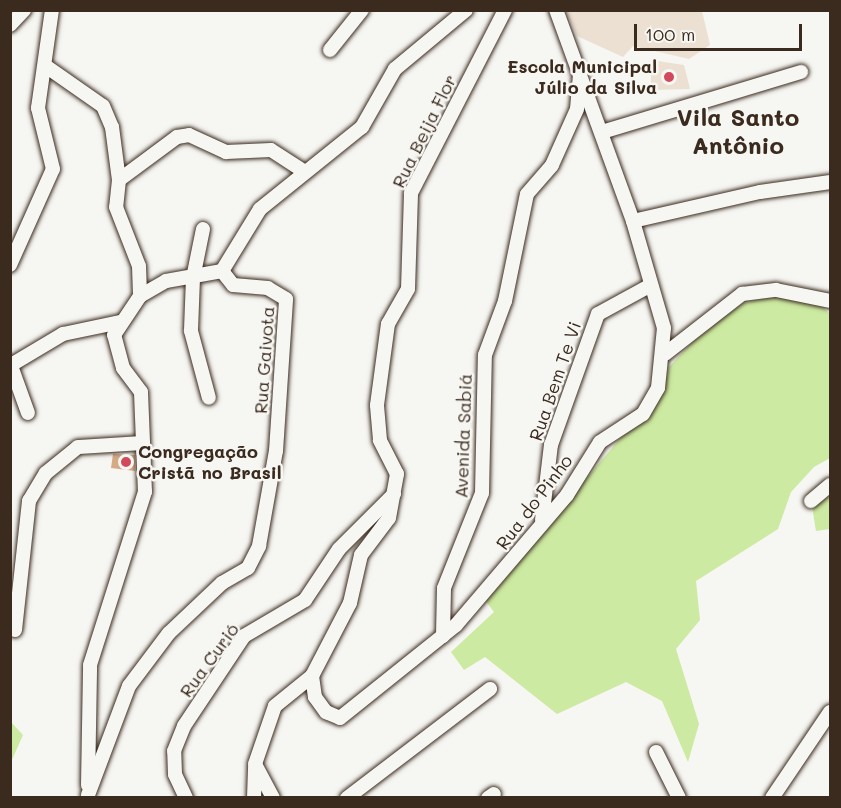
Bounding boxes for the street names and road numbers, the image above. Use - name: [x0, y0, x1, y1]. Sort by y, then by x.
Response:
- street label: Rua Beija Flor: [387, 71, 461, 191]
- street label: Rua Gaivota: [249, 306, 279, 414]
- street label: Rua Bem Te Vi: [524, 318, 586, 444]
- street label: Avenida Sabiá: [450, 373, 476, 499]
- street label: Rua do Pinho: [491, 450, 577, 554]
- street label: Rua Curió: [175, 619, 243, 701]

